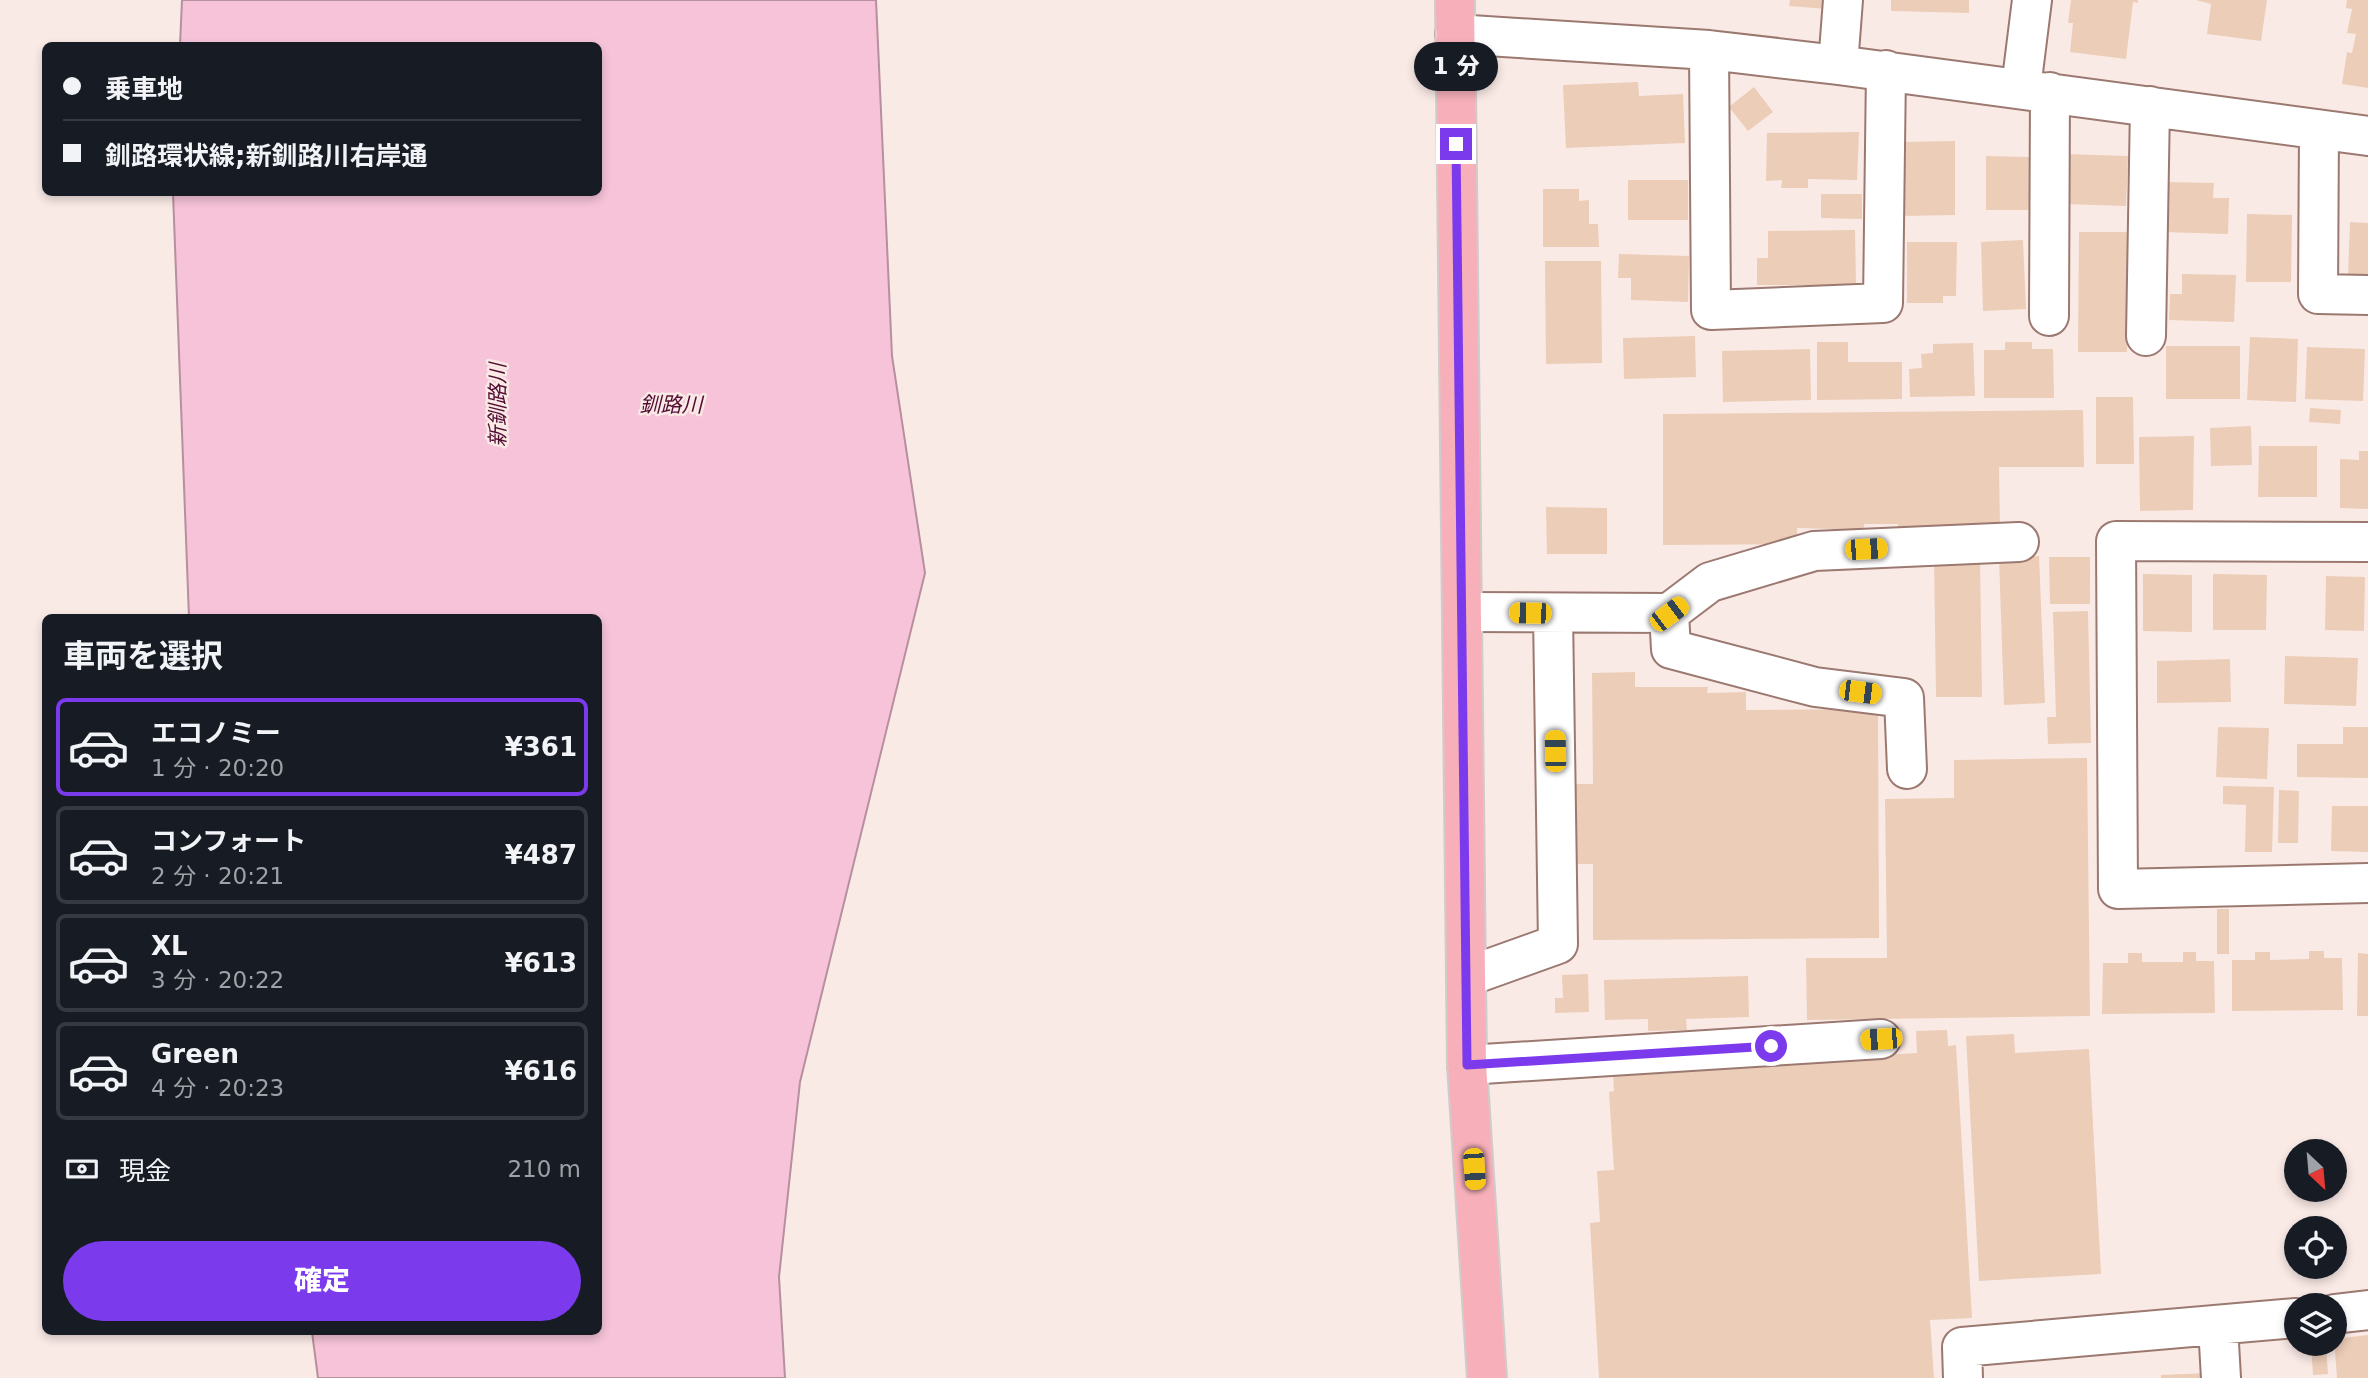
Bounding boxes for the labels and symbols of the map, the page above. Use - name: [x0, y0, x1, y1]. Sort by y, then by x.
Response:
- callout: 1 分: [1414, 43, 1498, 92]
- route end: [1440, 128, 1472, 160]
- water label: 新釧路川: [486, 361, 510, 447]
- water label: 釧路川: [640, 393, 704, 417]
- car: [1845, 537, 1888, 561]
- car: [1646, 593, 1693, 635]
- car: [1509, 602, 1552, 624]
- car: [1838, 679, 1883, 705]
- car: [1545, 730, 1566, 772]
- car: [1860, 1027, 1903, 1051]
- route start: [1755, 1030, 1787, 1062]
- north arrow: [2284, 1139, 2347, 1202]
- car: [1463, 1147, 1486, 1191]

